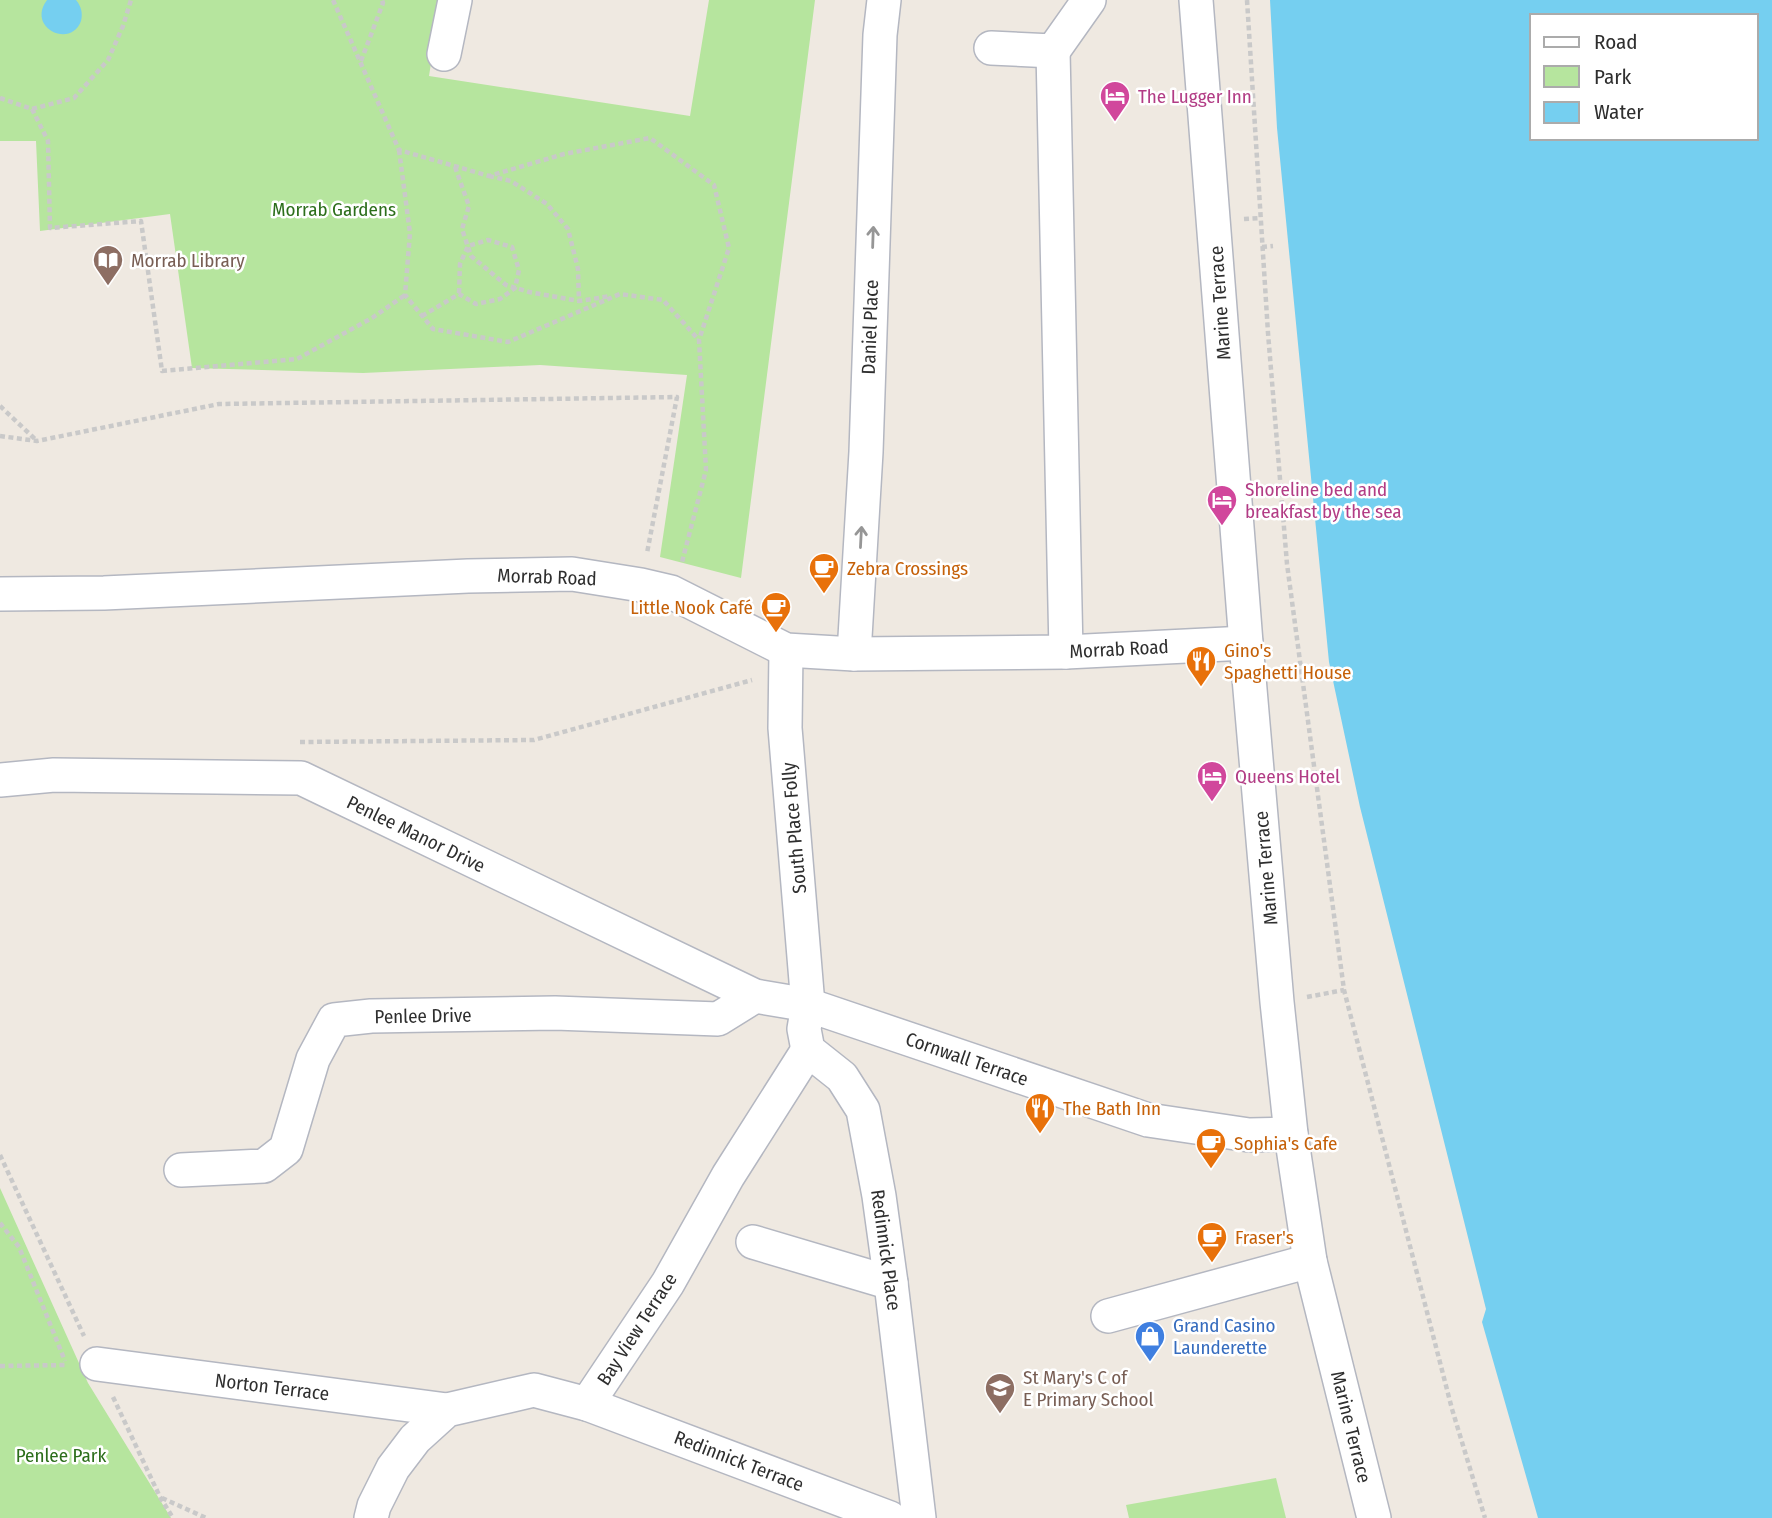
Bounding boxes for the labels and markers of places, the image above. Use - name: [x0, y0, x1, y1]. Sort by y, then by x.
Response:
- hotel icon: The Lugger Inn: [1098, 79, 1132, 123]
- place label: The Lugger Inn: [1138, 85, 1252, 108]
- library icon: Morrab Library: [91, 243, 125, 287]
- place label: Morrab Library: [131, 249, 245, 272]
- place label: Shoreline bed and breakfast by the sea: [1245, 478, 1402, 523]
- hotel icon: Shoreline bed and breakfast by the sea: [1205, 483, 1239, 527]
- cafe icon: Zebra Crossings: [807, 551, 841, 595]
- place label: Zebra Crossings: [847, 557, 968, 580]
- cafe icon: Little Nook Café: [759, 590, 793, 634]
- place label: Little Nook Café: [630, 596, 753, 619]
- place label: Gino's Spaghetti House: [1224, 639, 1351, 684]
- restaurant icon: Gino's Spaghetti House: [1184, 644, 1218, 688]
- hotel icon: Queens Hotel: [1195, 759, 1229, 803]
- place label: Queens Hotel: [1235, 765, 1340, 788]
- restaurant icon: The Bath Inn: [1023, 1091, 1057, 1135]
- place label: The Bath Inn: [1063, 1097, 1161, 1120]
- cafe icon: Sophia's Cafe: [1194, 1126, 1228, 1170]
- place label: Sophia's Cafe: [1234, 1132, 1337, 1155]
- cafe icon: Fraser's: [1195, 1220, 1229, 1264]
- place label: Fraser's: [1235, 1226, 1294, 1249]
- place label: Grand Casino Launderette: [1173, 1314, 1275, 1359]
- shop icon: Grand Casino Launderette: [1133, 1319, 1167, 1363]
- place label: St Mary's C of E Primary School: [1023, 1366, 1153, 1411]
- school or university icon: St Mary's C of E Primary School: [983, 1371, 1017, 1415]

